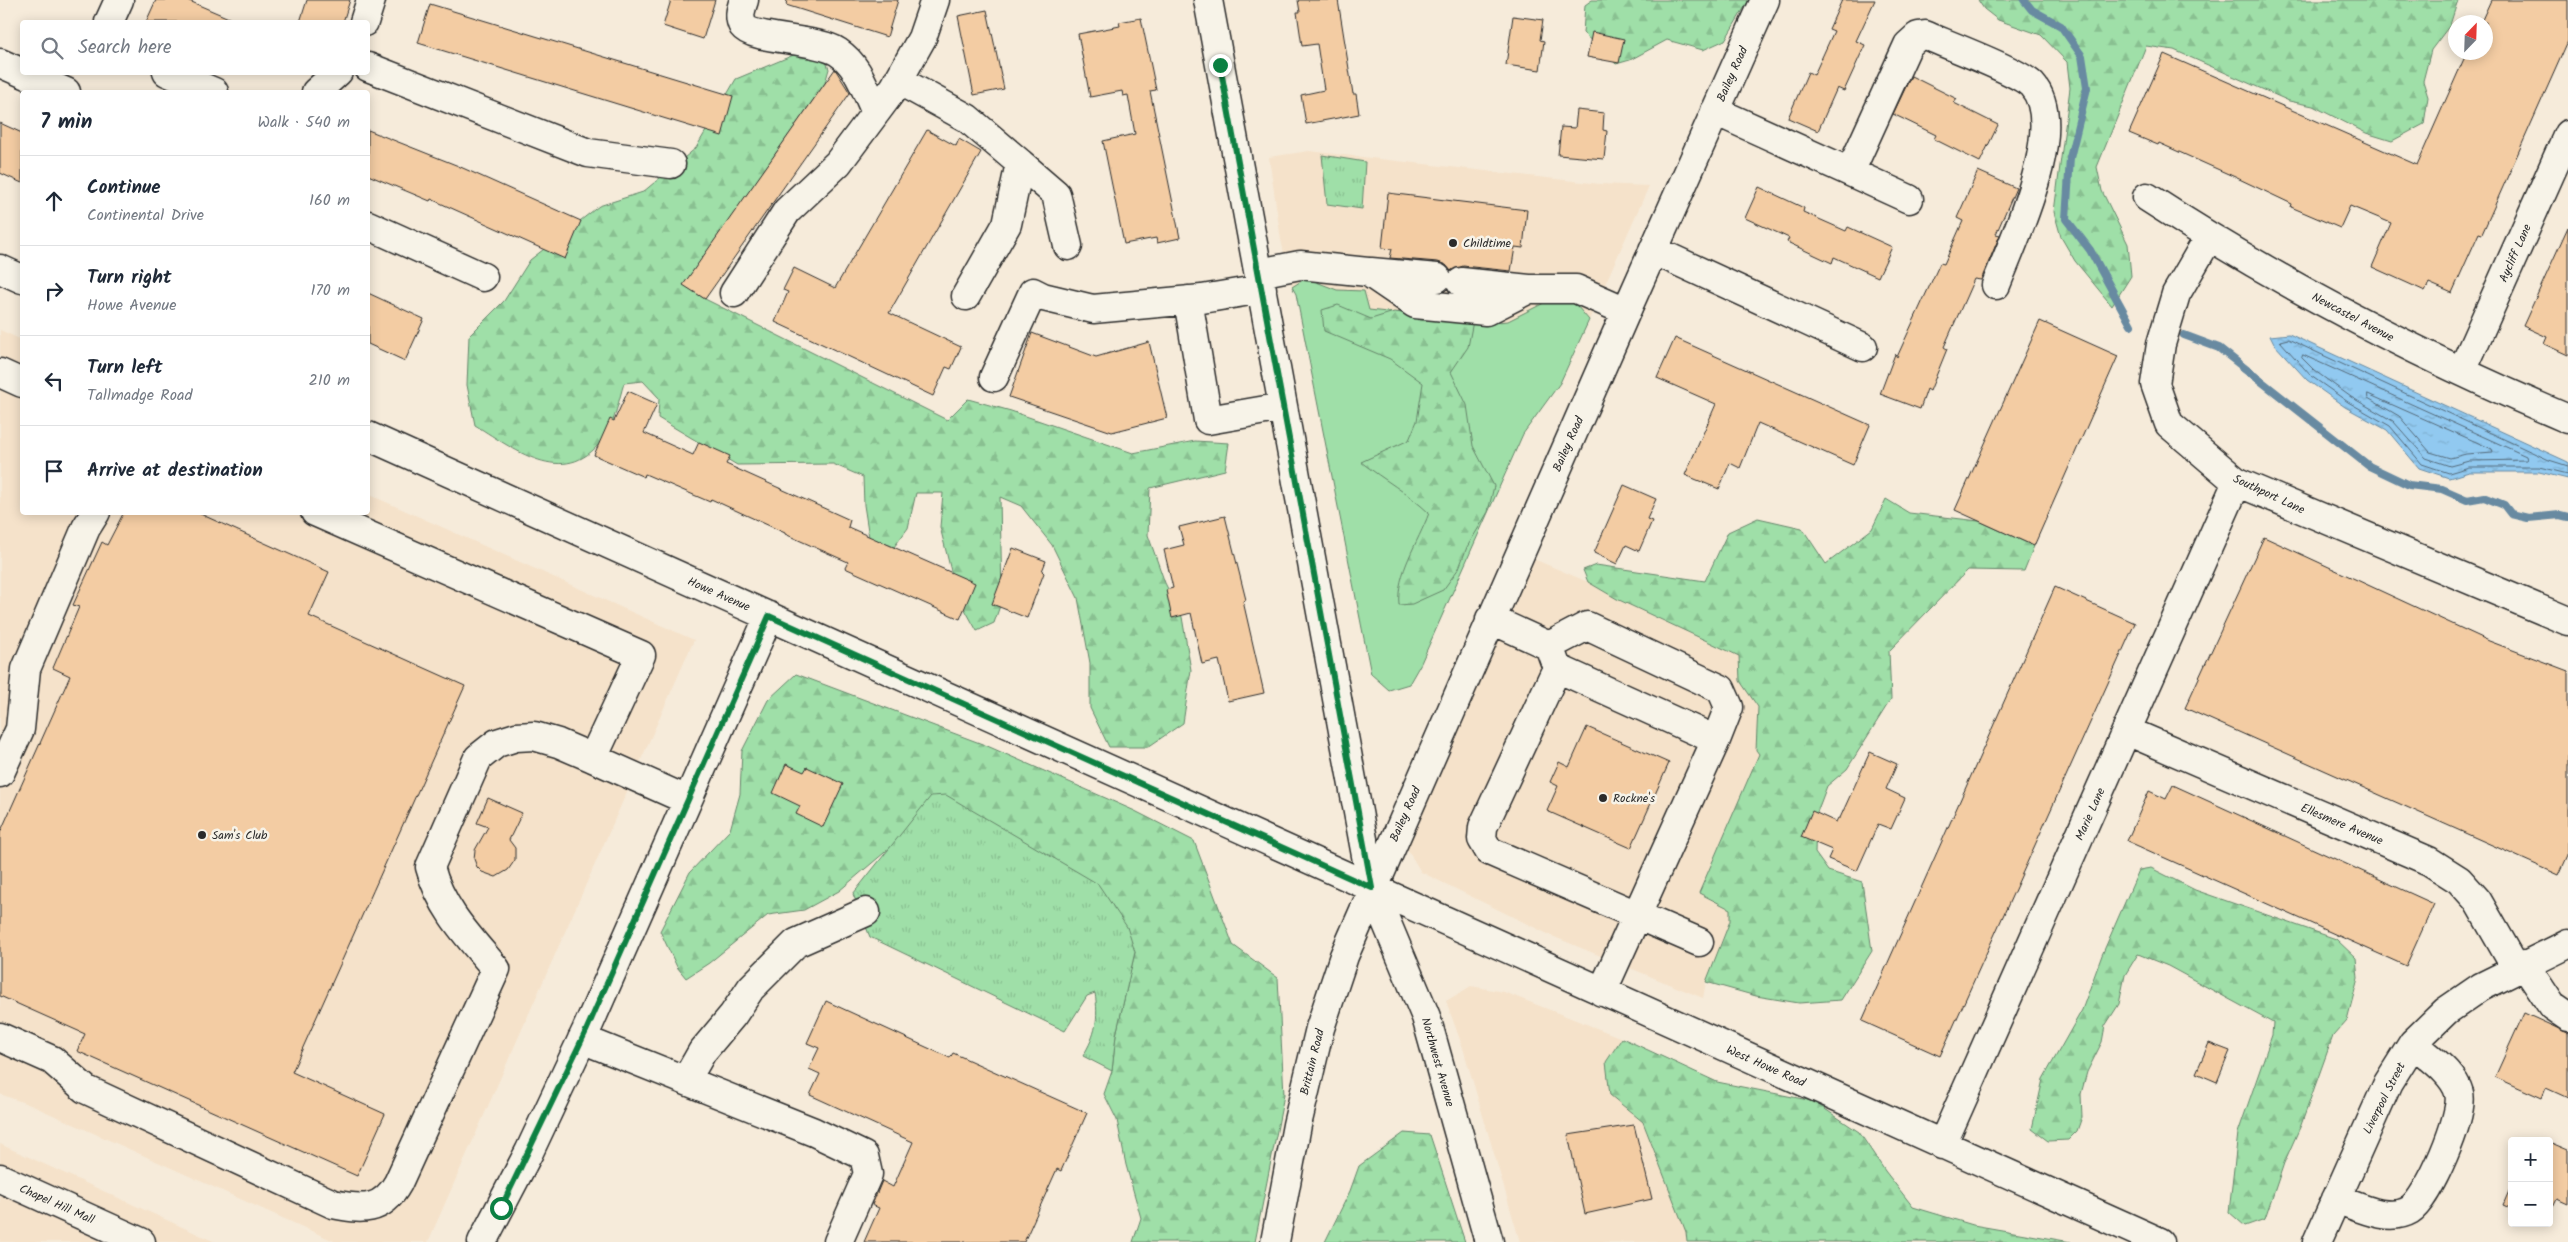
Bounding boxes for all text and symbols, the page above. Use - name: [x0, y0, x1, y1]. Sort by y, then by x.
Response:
- north arrow: [2448, 15, 2493, 60]
- search box: [20, 20, 370, 75]
- text: Search here: [78, 33, 172, 63]
- icon: search: [38, 34, 66, 62]
- street label: Bailey Road: [1712, 42, 1754, 105]
- route end: [1209, 54, 1232, 77]
- text: 7 min: [40, 106, 92, 139]
- text: Walk · 540 m: [257, 110, 350, 135]
- text: Continue: [87, 173, 160, 203]
- icon: ahead: [40, 187, 68, 215]
- text: 160 m: [309, 188, 350, 213]
- text: Continental Drive: [87, 203, 204, 228]
- street label: Aycliff Lane: [2494, 221, 2537, 285]
- place label: Childtime: [1463, 234, 1511, 253]
- marker: Childtime: [1447, 237, 1459, 249]
- text: Turn right: [87, 263, 172, 293]
- icon: right: [40, 277, 68, 305]
- text: 170 m: [310, 278, 350, 303]
- street label: Newcastel Avenue: [2308, 288, 2398, 347]
- text: Howe Avenue: [87, 293, 176, 318]
- text: Turn left: [87, 353, 162, 383]
- icon: left: [40, 367, 68, 395]
- text: 210 m: [309, 368, 350, 393]
- text: Tallmadge Road: [87, 383, 192, 408]
- street label: Bailey Road: [1548, 412, 1590, 475]
- text: Arrive at destination: [87, 456, 263, 486]
- icon: arrive: [40, 457, 68, 485]
- street label: Southport Lane: [2230, 470, 2308, 520]
- street label: Howe Avenue: [684, 572, 754, 617]
- street label: Bailey Road: [1385, 782, 1427, 845]
- street label: Marie Lane: [2070, 784, 2111, 844]
- place label: Rockne's: [1613, 789, 1655, 808]
- marker: Rockne's: [1597, 792, 1609, 804]
- street label: Ellesmere Avenue: [2298, 799, 2387, 851]
- place label: Sam's Club: [212, 826, 268, 845]
- marker: Sam's Club: [196, 829, 208, 841]
- street label: Northwest Avenue: [1416, 1015, 1459, 1110]
- street label: Brittain Road: [1295, 1026, 1330, 1097]
- street label: West Howe Road: [1723, 1040, 1809, 1093]
- street label: Liverpool Street: [2358, 1059, 2411, 1138]
- map controls: [2508, 1137, 2553, 1227]
- button: +: [2508, 1137, 2553, 1182]
- street label: Chapel Hill Mall: [16, 1179, 98, 1230]
- button: −: [2508, 1182, 2553, 1227]
- route start: [490, 1197, 513, 1220]

